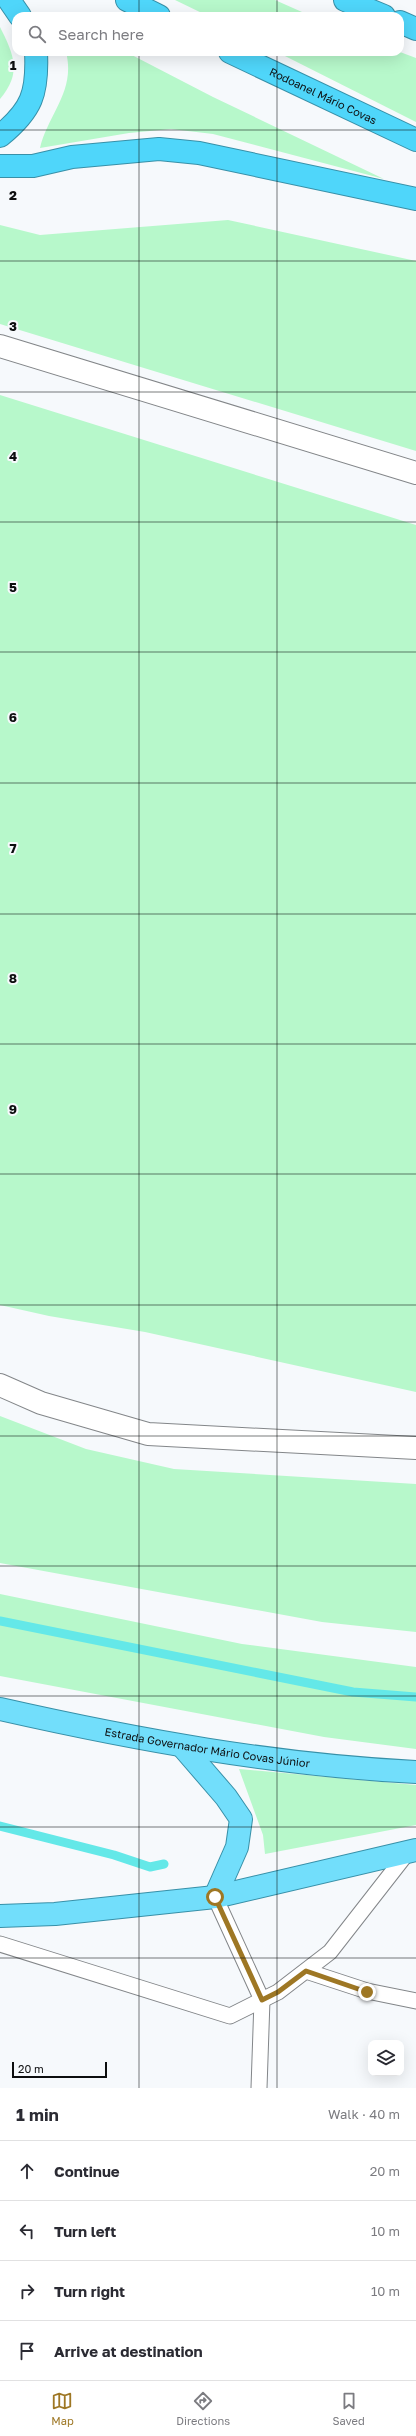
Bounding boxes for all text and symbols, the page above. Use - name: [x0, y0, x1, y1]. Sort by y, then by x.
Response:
- search box: [12, 12, 404, 56]
- icon: search: [26, 23, 48, 45]
- text: Search here: [58, 25, 144, 43]
- text: 1: [10, 57, 17, 73]
- street label: Rodoanel Mário Covas: [268, 65, 379, 127]
- text: 2: [9, 187, 17, 203]
- text: 3: [9, 318, 17, 334]
- text: 4: [9, 448, 17, 464]
- text: 5: [9, 579, 17, 595]
- text: 6: [9, 709, 17, 725]
- text: 7: [9, 840, 17, 856]
- text: 8: [9, 970, 17, 986]
- text: 9: [9, 1101, 17, 1117]
- street label: Estrada Governador Mário Covas Júnior: [104, 1724, 311, 1769]
- route start: [206, 1888, 224, 1906]
- route end: [358, 1983, 376, 2001]
- map controls: [368, 2040, 404, 2076]
- button: layers: [368, 2040, 404, 2076]
- scale bar: [12, 2060, 107, 2079]
- text: 20 m: [18, 2062, 44, 2075]
- text: 1 min: [16, 2104, 59, 2125]
- text: Walk · 40 m: [328, 2106, 400, 2122]
- icon: ahead: [16, 2160, 38, 2182]
- text: Continue: [54, 2162, 120, 2180]
- text: 20 m: [370, 2163, 400, 2179]
- icon: left: [16, 2220, 38, 2242]
- text: Turn left: [54, 2222, 116, 2240]
- text: 10 m: [371, 2223, 400, 2239]
- icon: right: [16, 2280, 38, 2302]
- text: Turn right: [54, 2282, 125, 2300]
- text: 10 m: [371, 2283, 400, 2299]
- icon: arrive: [16, 2340, 38, 2362]
- text: Arrive at destination: [54, 2342, 203, 2360]
- tab: Map: [51, 2390, 74, 2427]
- tab: Directions: [176, 2390, 230, 2427]
- tab: Saved: [333, 2390, 365, 2427]

